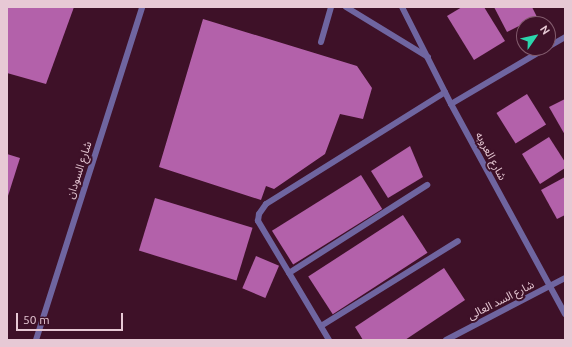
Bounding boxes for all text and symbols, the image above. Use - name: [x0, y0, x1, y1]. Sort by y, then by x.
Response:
- north arrow: [516, 16, 556, 56]
- text: N: [538, 23, 552, 37]
- street label: شارع العروبه: [473, 130, 509, 182]
- street label: شارع السودان: [64, 140, 94, 200]
- street label: شارع السد العالى: [466, 278, 536, 322]
- scale bar: [18, 305, 125, 331]
- text: 50 m: [23, 313, 50, 326]

